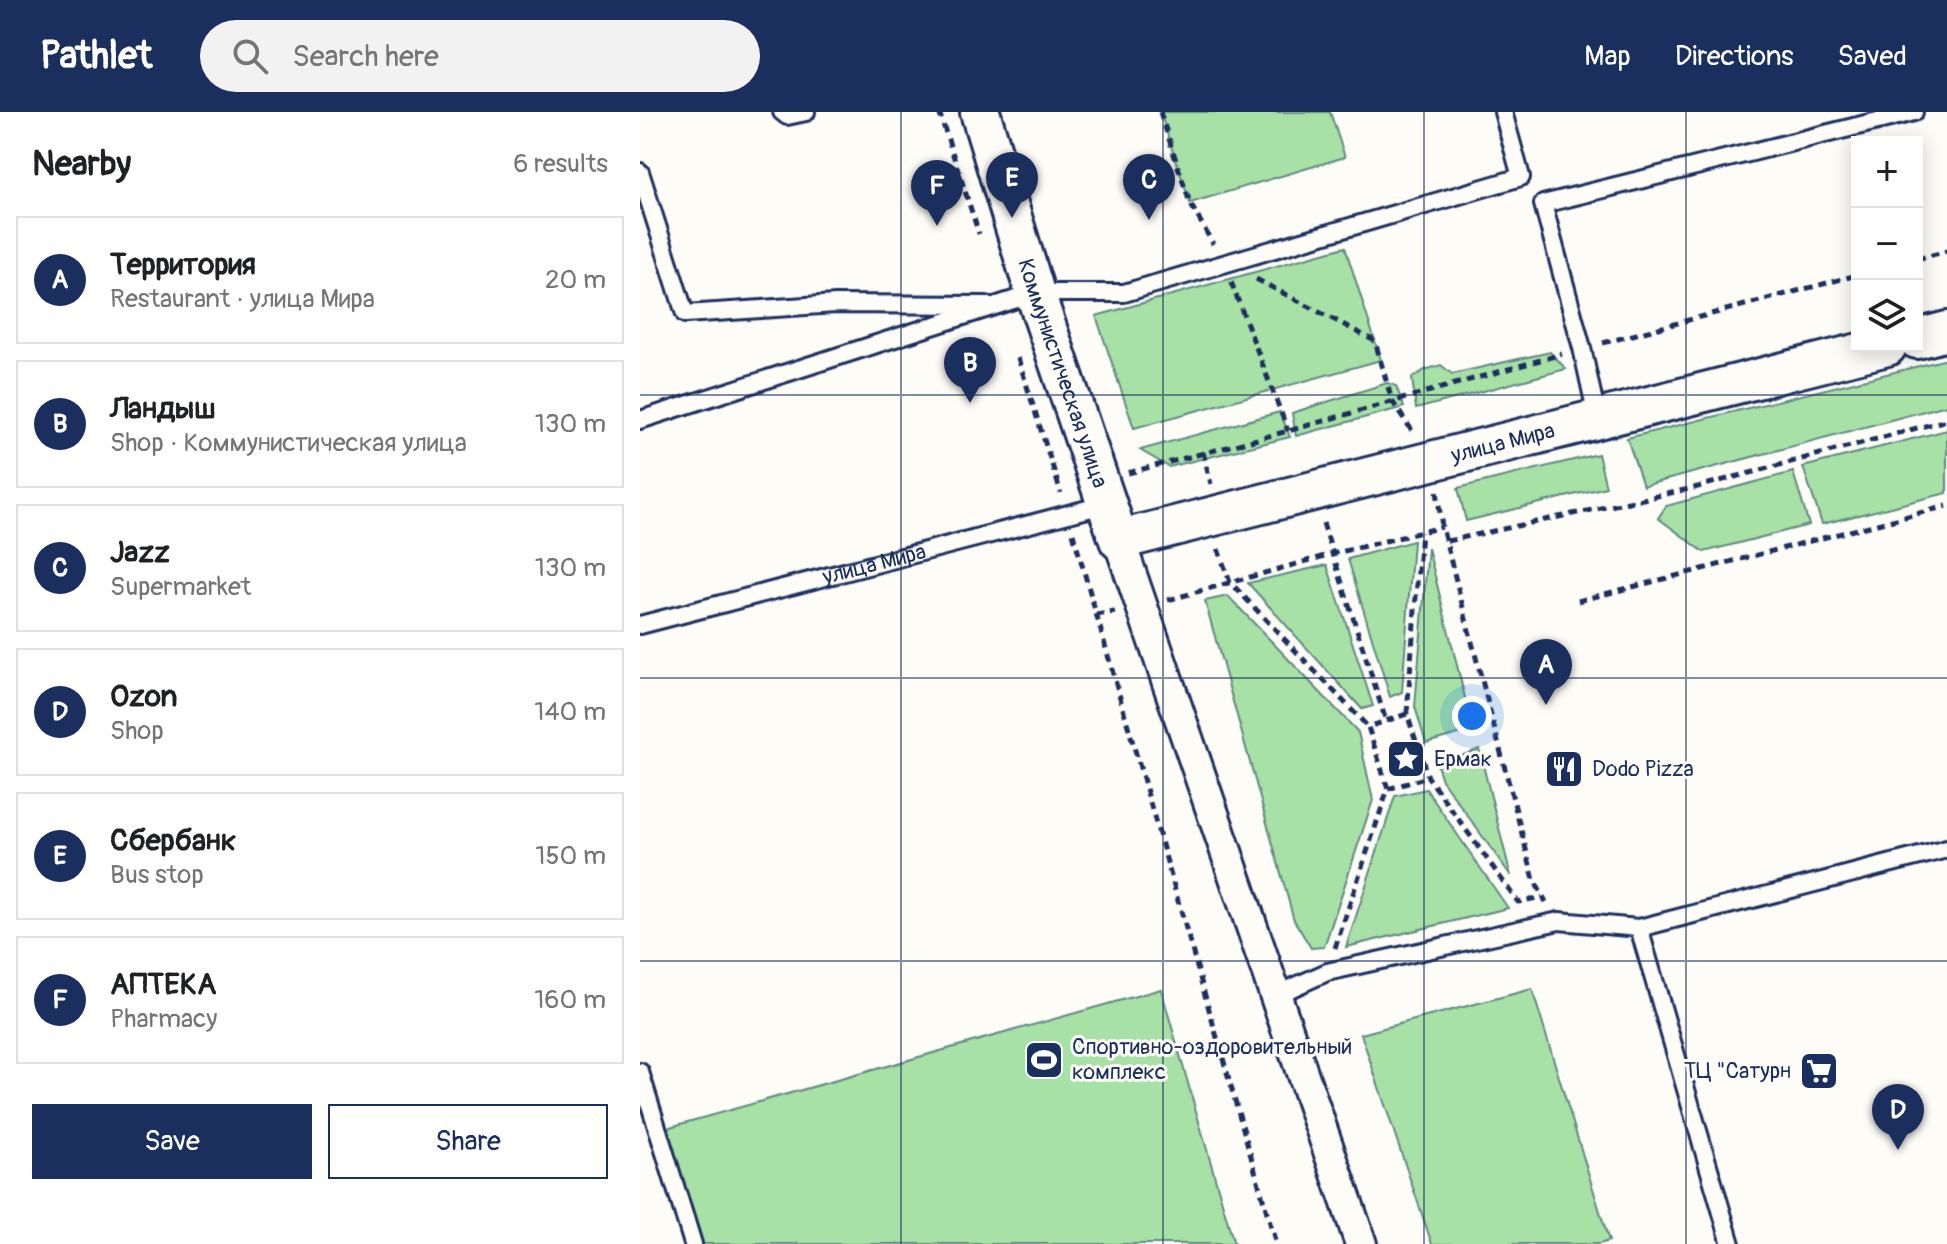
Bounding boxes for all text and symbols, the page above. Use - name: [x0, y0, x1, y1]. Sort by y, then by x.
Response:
- search box: [200, 20, 760, 92]
- text: Pathlet: [40, 32, 152, 80]
- icon: search: [228, 34, 272, 78]
- text: Search here: [292, 38, 439, 75]
- text: Map: [1584, 39, 1631, 74]
- text: Directions: [1675, 39, 1794, 74]
- text: Saved: [1838, 39, 1907, 74]
- map controls: [1851, 136, 1923, 352]
- button: +: [1851, 136, 1923, 208]
- text: Nearby: [32, 143, 131, 186]
- text: 6 results: [513, 148, 608, 180]
- pin: E: [986, 152, 1038, 218]
- pin: C: [1123, 154, 1175, 220]
- pin: F: [911, 160, 963, 226]
- button: −: [1851, 208, 1923, 280]
- text: Территория: [110, 246, 256, 283]
- street label: Коммунистическая улица: [1011, 255, 1114, 491]
- text: A: [52, 264, 68, 296]
- text: 20 m: [545, 264, 606, 296]
- button: layers: [1851, 280, 1923, 352]
- text: Restaurant · улица Мира: [110, 283, 375, 315]
- pin: B: [944, 337, 996, 403]
- text: Ландыш: [110, 390, 215, 427]
- text: B: [53, 408, 67, 440]
- text: 130 m: [535, 408, 606, 440]
- street label: улица Мира: [1447, 416, 1558, 470]
- text: Shop · Коммунистическая улица: [110, 427, 467, 459]
- text: Jazz: [110, 534, 170, 571]
- street label: улица Мира: [819, 537, 929, 591]
- text: C: [52, 552, 68, 584]
- text: 130 m: [535, 552, 606, 584]
- text: Supermarket: [110, 571, 251, 603]
- pin: A: [1520, 639, 1572, 705]
- text: Ozon: [110, 678, 177, 715]
- text: D: [52, 696, 68, 728]
- text: 140 m: [534, 696, 606, 728]
- your location: [1452, 696, 1492, 736]
- text: Shop: [110, 715, 164, 747]
- place icon: Ермак: [1385, 738, 1427, 780]
- place label: Ермак: [1434, 745, 1492, 773]
- restaurant icon: Dodo Pizza: [1543, 748, 1585, 790]
- place label: Dodo Pizza: [1592, 755, 1694, 783]
- text: Сбербанк: [110, 822, 236, 859]
- text: E: [53, 840, 67, 872]
- text: 150 m: [535, 840, 606, 872]
- text: Bus stop: [110, 859, 204, 891]
- text: АПТЕКА: [110, 966, 216, 1003]
- text: F: [52, 984, 68, 1016]
- text: 160 m: [534, 984, 606, 1016]
- text: Pharmacy: [110, 1003, 217, 1035]
- place label: Спортивно-оздоровительный комплекс: [1072, 1033, 1352, 1086]
- sports icon: Спортивно-оздоровительный комплекс: [1023, 1039, 1065, 1081]
- supermarket icon: ТЦ "Сатурн: [1798, 1050, 1840, 1092]
- place label: ТЦ "Сатурн: [1684, 1057, 1791, 1085]
- pin: D: [1872, 1084, 1924, 1150]
- button: Save: [32, 1104, 312, 1179]
- button: Share: [328, 1104, 608, 1179]

